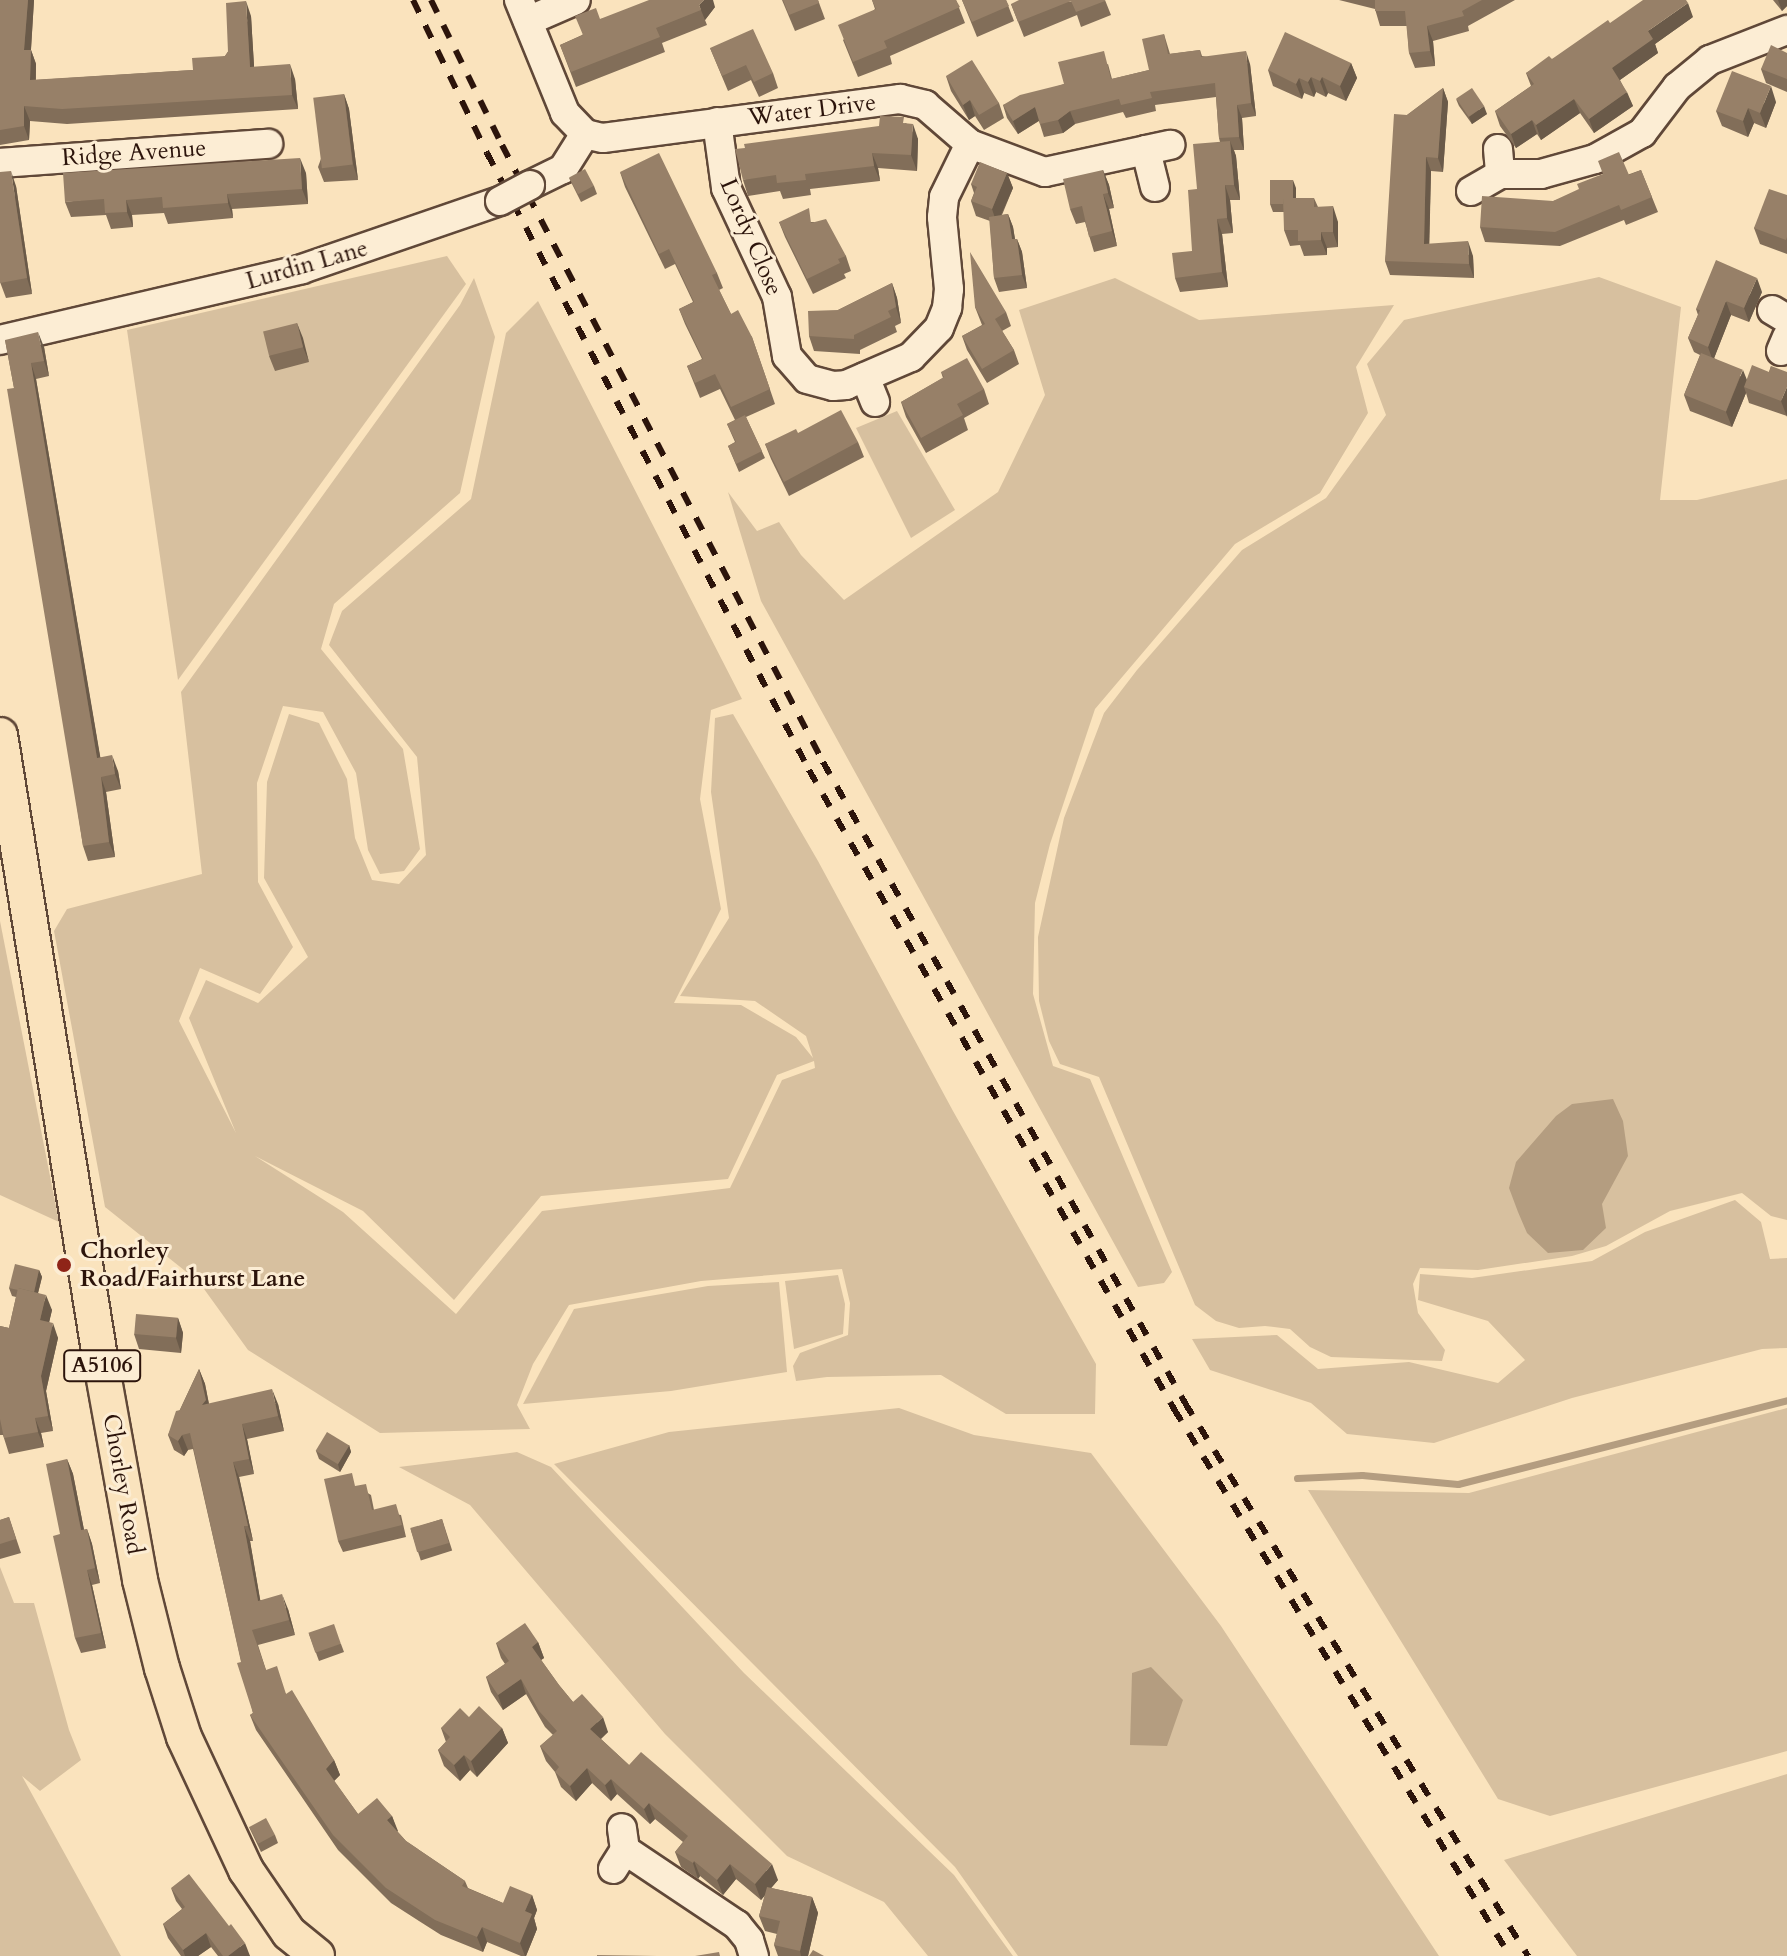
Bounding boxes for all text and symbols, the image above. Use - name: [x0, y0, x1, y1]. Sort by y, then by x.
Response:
- street label: Water Drive: [746, 88, 878, 132]
- street label: Ridge Avenue: [61, 134, 207, 172]
- street label: Lordy Close: [713, 174, 789, 300]
- street label: Lurdin Lane: [243, 234, 371, 296]
- place label: Chorley Road/Fairhurst Lane: [80, 1237, 305, 1293]
- marker: Chorley Road/Fairhurst Lane: [55, 1256, 73, 1274]
- road number: A5106: [62, 1348, 142, 1384]
- street label: Chorley Road: [96, 1412, 150, 1556]

